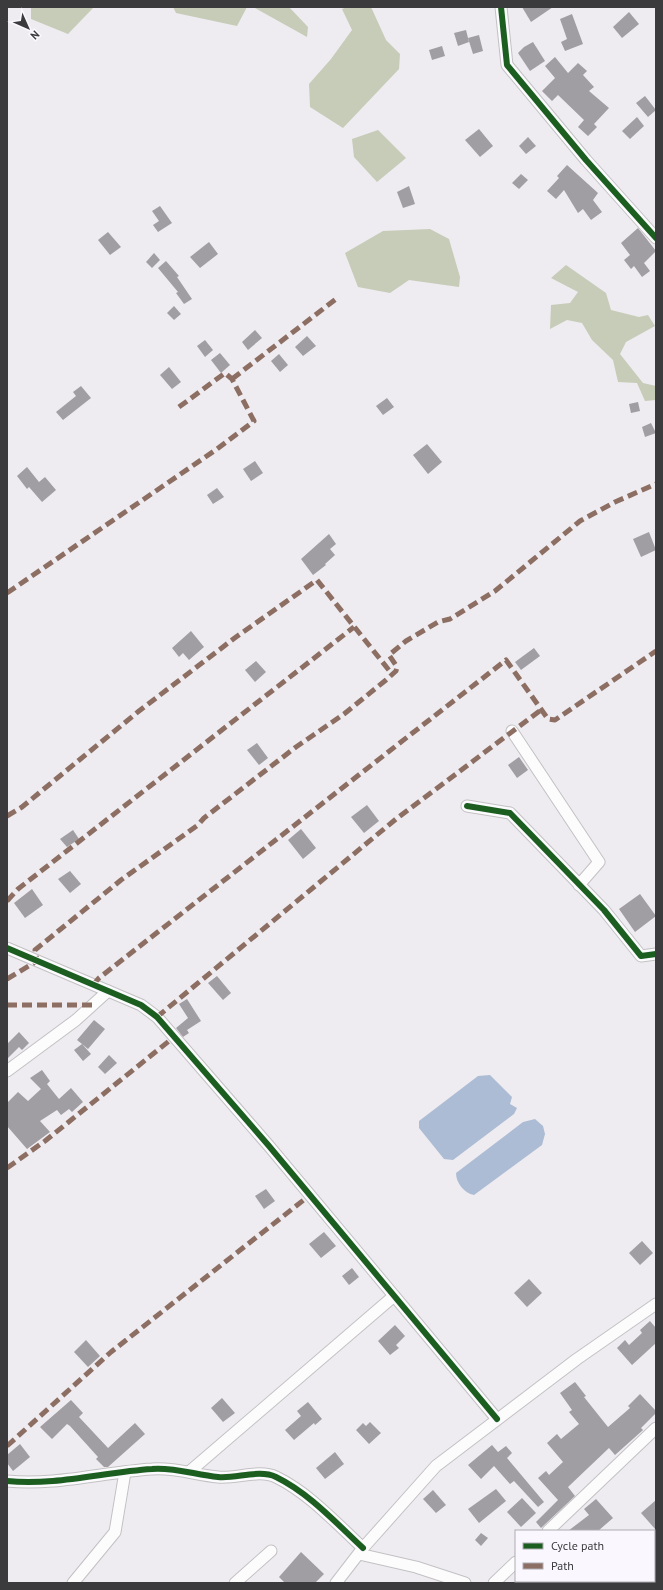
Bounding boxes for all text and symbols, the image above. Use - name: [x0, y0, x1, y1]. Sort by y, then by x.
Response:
- north arrow: [8, 8, 48, 48]
- text: N: [28, 28, 43, 43]
- legend: [515, 1530, 655, 1582]
- text: Cycle path: [551, 1538, 604, 1553]
- text: Path: [551, 1558, 574, 1573]

